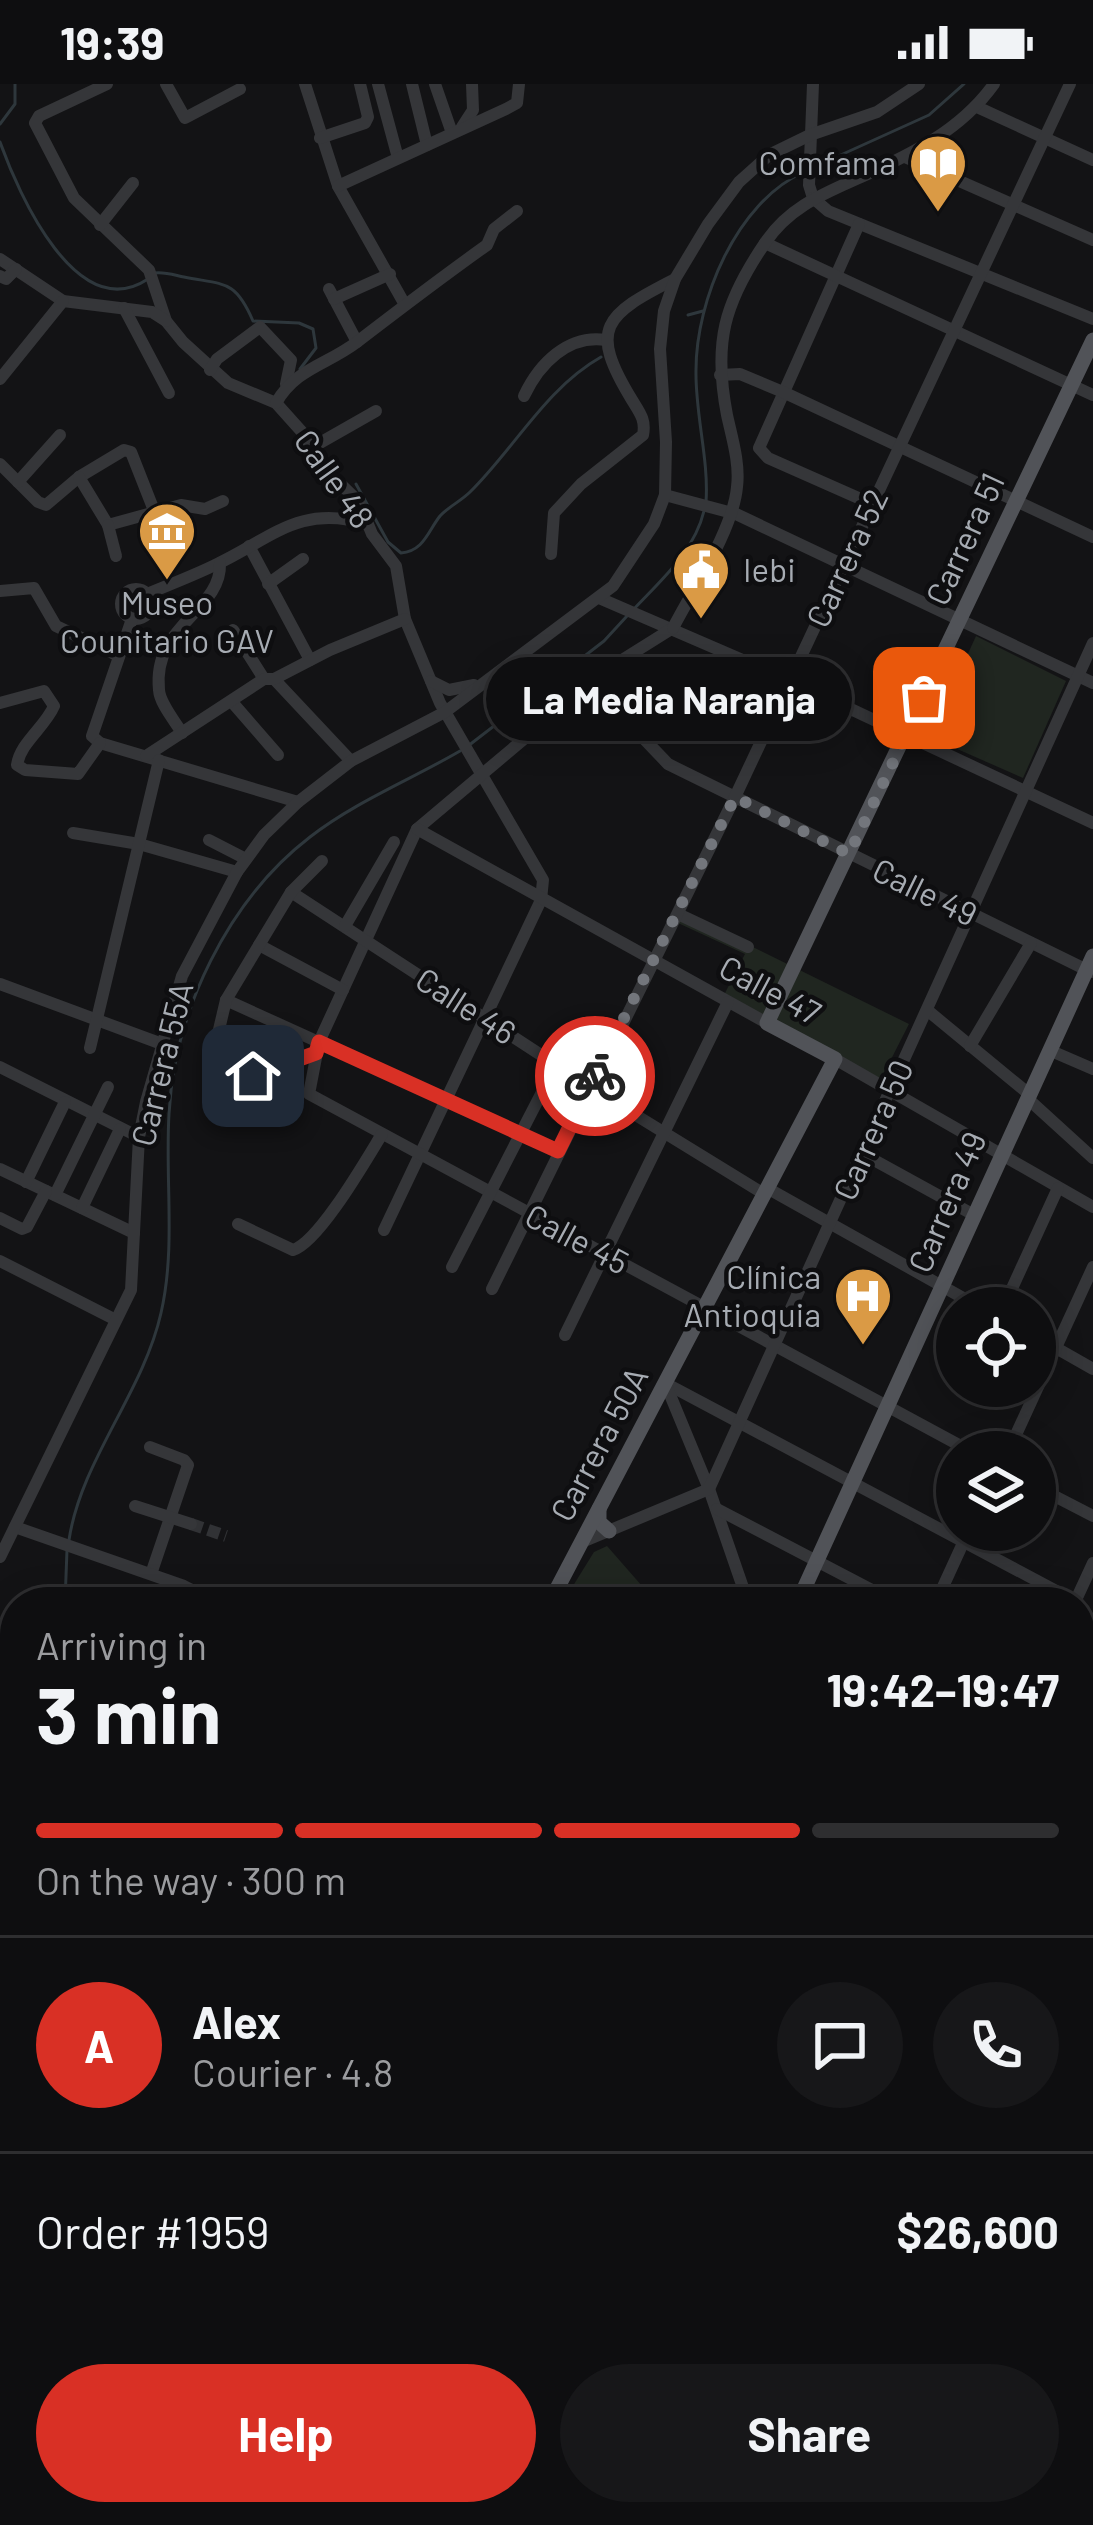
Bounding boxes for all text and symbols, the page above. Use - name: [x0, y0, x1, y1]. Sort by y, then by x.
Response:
- text: 19:39: [60, 15, 164, 69]
- library icon: Comfama: [907, 132, 969, 214]
- place label: Comfama: [759, 142, 896, 182]
- street label: Calle 48: [286, 421, 383, 536]
- street label: Carrera 51: [916, 466, 1012, 611]
- street label: Carrera 52: [797, 482, 896, 633]
- museum icon: Museo Counitario GAV: [136, 500, 198, 582]
- public building icon: Iebi: [670, 539, 732, 621]
- place label: Iebi: [743, 549, 796, 589]
- place label: Museo Counitario GAV: [60, 582, 274, 660]
- pin: [873, 647, 975, 749]
- callout: La Media Naranja: [486, 656, 852, 740]
- icon: bag: [891, 665, 957, 731]
- text: La Media Naranja: [522, 675, 816, 722]
- street label: Calle 49: [867, 849, 984, 933]
- street label: Calle 47: [713, 946, 828, 1032]
- street label: Calle 46: [409, 958, 524, 1052]
- street label: Carrera 55A: [121, 978, 201, 1150]
- courier: [535, 1016, 655, 1136]
- pin: [202, 1025, 304, 1127]
- icon: home: [220, 1043, 286, 1109]
- icon: bike: [562, 1043, 628, 1109]
- street label: Carrera 50: [823, 1053, 921, 1206]
- street label: Carrera 49: [899, 1125, 994, 1278]
- street label: Calle 45: [519, 1194, 636, 1282]
- place label: Clínica Antioquia: [684, 1256, 821, 1334]
- hospital icon: Clínica Antioquia: [832, 1265, 894, 1347]
- map controls: [936, 1287, 1056, 1551]
- button: locate: [936, 1287, 1056, 1407]
- street label: Carrera 50A: [541, 1359, 655, 1528]
- button: layers: [936, 1431, 1056, 1551]
- text: Arriving in: [36, 1621, 207, 1668]
- text: 19:42–19:47: [826, 1662, 1059, 1716]
- text: 3 min: [36, 1666, 221, 1760]
- text: On the way · 300 m: [36, 1856, 346, 1903]
- button: chat: [777, 1982, 903, 2108]
- button: phone: [933, 1982, 1059, 2108]
- text: Alex: [192, 1994, 281, 2048]
- text: A: [84, 2018, 114, 2072]
- text: Courier · 4.8: [192, 2048, 393, 2095]
- text: Order #1959: [36, 2204, 270, 2258]
- text: $26,600: [897, 2204, 1059, 2258]
- button: Help: [36, 2364, 536, 2502]
- button: Share: [560, 2364, 1059, 2502]

